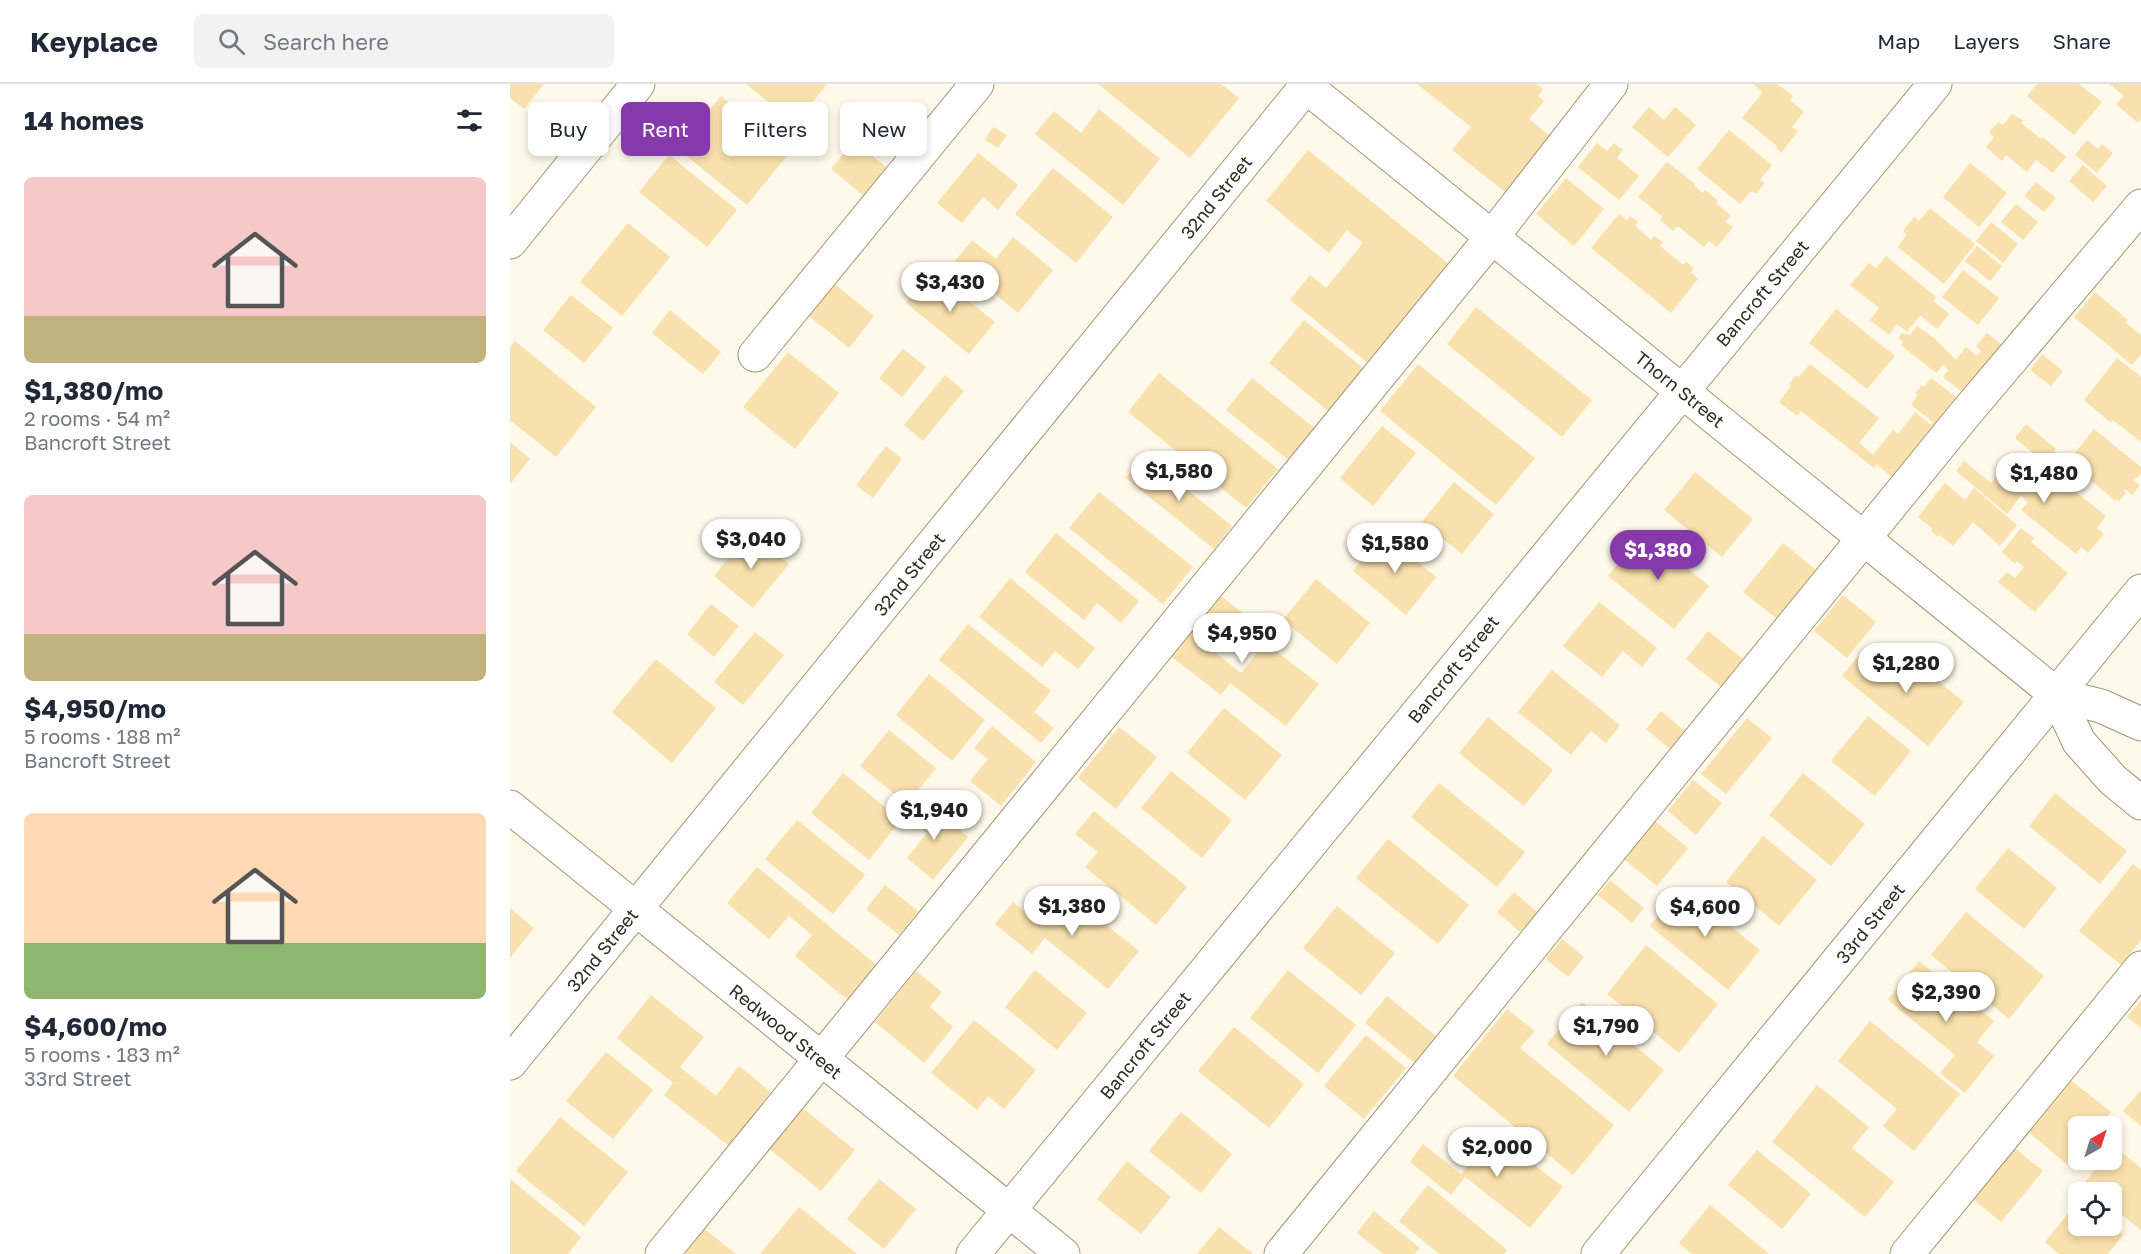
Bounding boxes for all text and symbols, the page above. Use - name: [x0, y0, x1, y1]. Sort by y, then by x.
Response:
- search box: [194, 14, 614, 68]
- text: Keyplace: [30, 25, 158, 58]
- icon: search: [215, 25, 248, 58]
- text: Search here: [263, 28, 389, 55]
- text: Map: [1877, 28, 1920, 54]
- text: Layers: [1953, 28, 2020, 54]
- text: Share: [2053, 28, 2111, 54]
- chip: Buy: [528, 102, 609, 156]
- chip: Rent: [621, 102, 710, 156]
- chip: Filters: [722, 102, 828, 156]
- chip: New: [840, 102, 927, 156]
- icon: filters: [453, 104, 486, 137]
- text: 14 homes: [24, 105, 144, 136]
- street label: 32nd Street: [1176, 151, 1256, 243]
- icon: home: [201, 216, 309, 324]
- street label: Bancroft Street: [1711, 235, 1813, 351]
- pin: $3,430: [901, 262, 999, 313]
- text: $3,430: [915, 269, 985, 293]
- street label: Thorn Street: [1631, 346, 1729, 432]
- text: $1,380/mo: [24, 375, 163, 406]
- text: 2 rooms · 54 m²: [24, 406, 170, 430]
- text: Bancroft Street: [24, 430, 171, 454]
- pin: $1,580: [1130, 451, 1228, 502]
- pin: $1,480: [1995, 453, 2093, 504]
- text: $1,580: [1145, 458, 1213, 482]
- text: $1,480: [2010, 460, 2078, 484]
- pin: $3,040: [702, 519, 800, 570]
- pin: $1,580: [1346, 523, 1444, 574]
- text: $3,040: [716, 526, 786, 550]
- street label: 32nd Street: [869, 528, 949, 620]
- text: $1,580: [1361, 530, 1429, 554]
- pin: $1,380: [1609, 530, 1707, 581]
- icon: home: [201, 534, 309, 642]
- text: $1,380: [1624, 537, 1692, 561]
- street label: Bancroft Street: [1403, 611, 1503, 727]
- pin: $4,950: [1193, 613, 1291, 664]
- text: $4,950: [1207, 620, 1277, 644]
- pin: $1,280: [1857, 643, 1955, 694]
- text: $1,280: [1872, 650, 1940, 674]
- text: $4,950/mo: [24, 693, 166, 724]
- text: 5 rooms · 188 m²: [24, 724, 181, 748]
- text: Bancroft Street: [24, 748, 171, 772]
- pin: $1,940: [885, 790, 983, 841]
- text: $1,940: [900, 797, 968, 821]
- icon: home: [201, 852, 309, 960]
- street label: 33rd Street: [1831, 878, 1909, 968]
- pin: $1,380: [1023, 886, 1121, 937]
- pin: $4,600: [1656, 887, 1754, 938]
- text: $1,380: [1038, 893, 1106, 917]
- text: $4,600: [1670, 894, 1741, 918]
- street label: 32nd Street: [562, 904, 642, 996]
- pin: $2,390: [1897, 972, 1995, 1023]
- street label: Redwood Street: [725, 979, 847, 1083]
- text: $2,390: [1911, 979, 1981, 1003]
- street label: Bancroft Street: [1095, 987, 1195, 1103]
- pin: $1,790: [1557, 1006, 1655, 1057]
- text: $4,600/mo: [24, 1011, 167, 1042]
- text: $1,790: [1573, 1013, 1639, 1037]
- text: 5 rooms · 183 m²: [24, 1042, 180, 1066]
- text: 33rd Street: [24, 1066, 132, 1090]
- north arrow: [2068, 1116, 2122, 1170]
- map controls: [2068, 1116, 2122, 1236]
- pin: $2,000: [1448, 1127, 1546, 1178]
- text: $2,000: [1462, 1134, 1533, 1158]
- button: locate: [2068, 1182, 2122, 1236]

